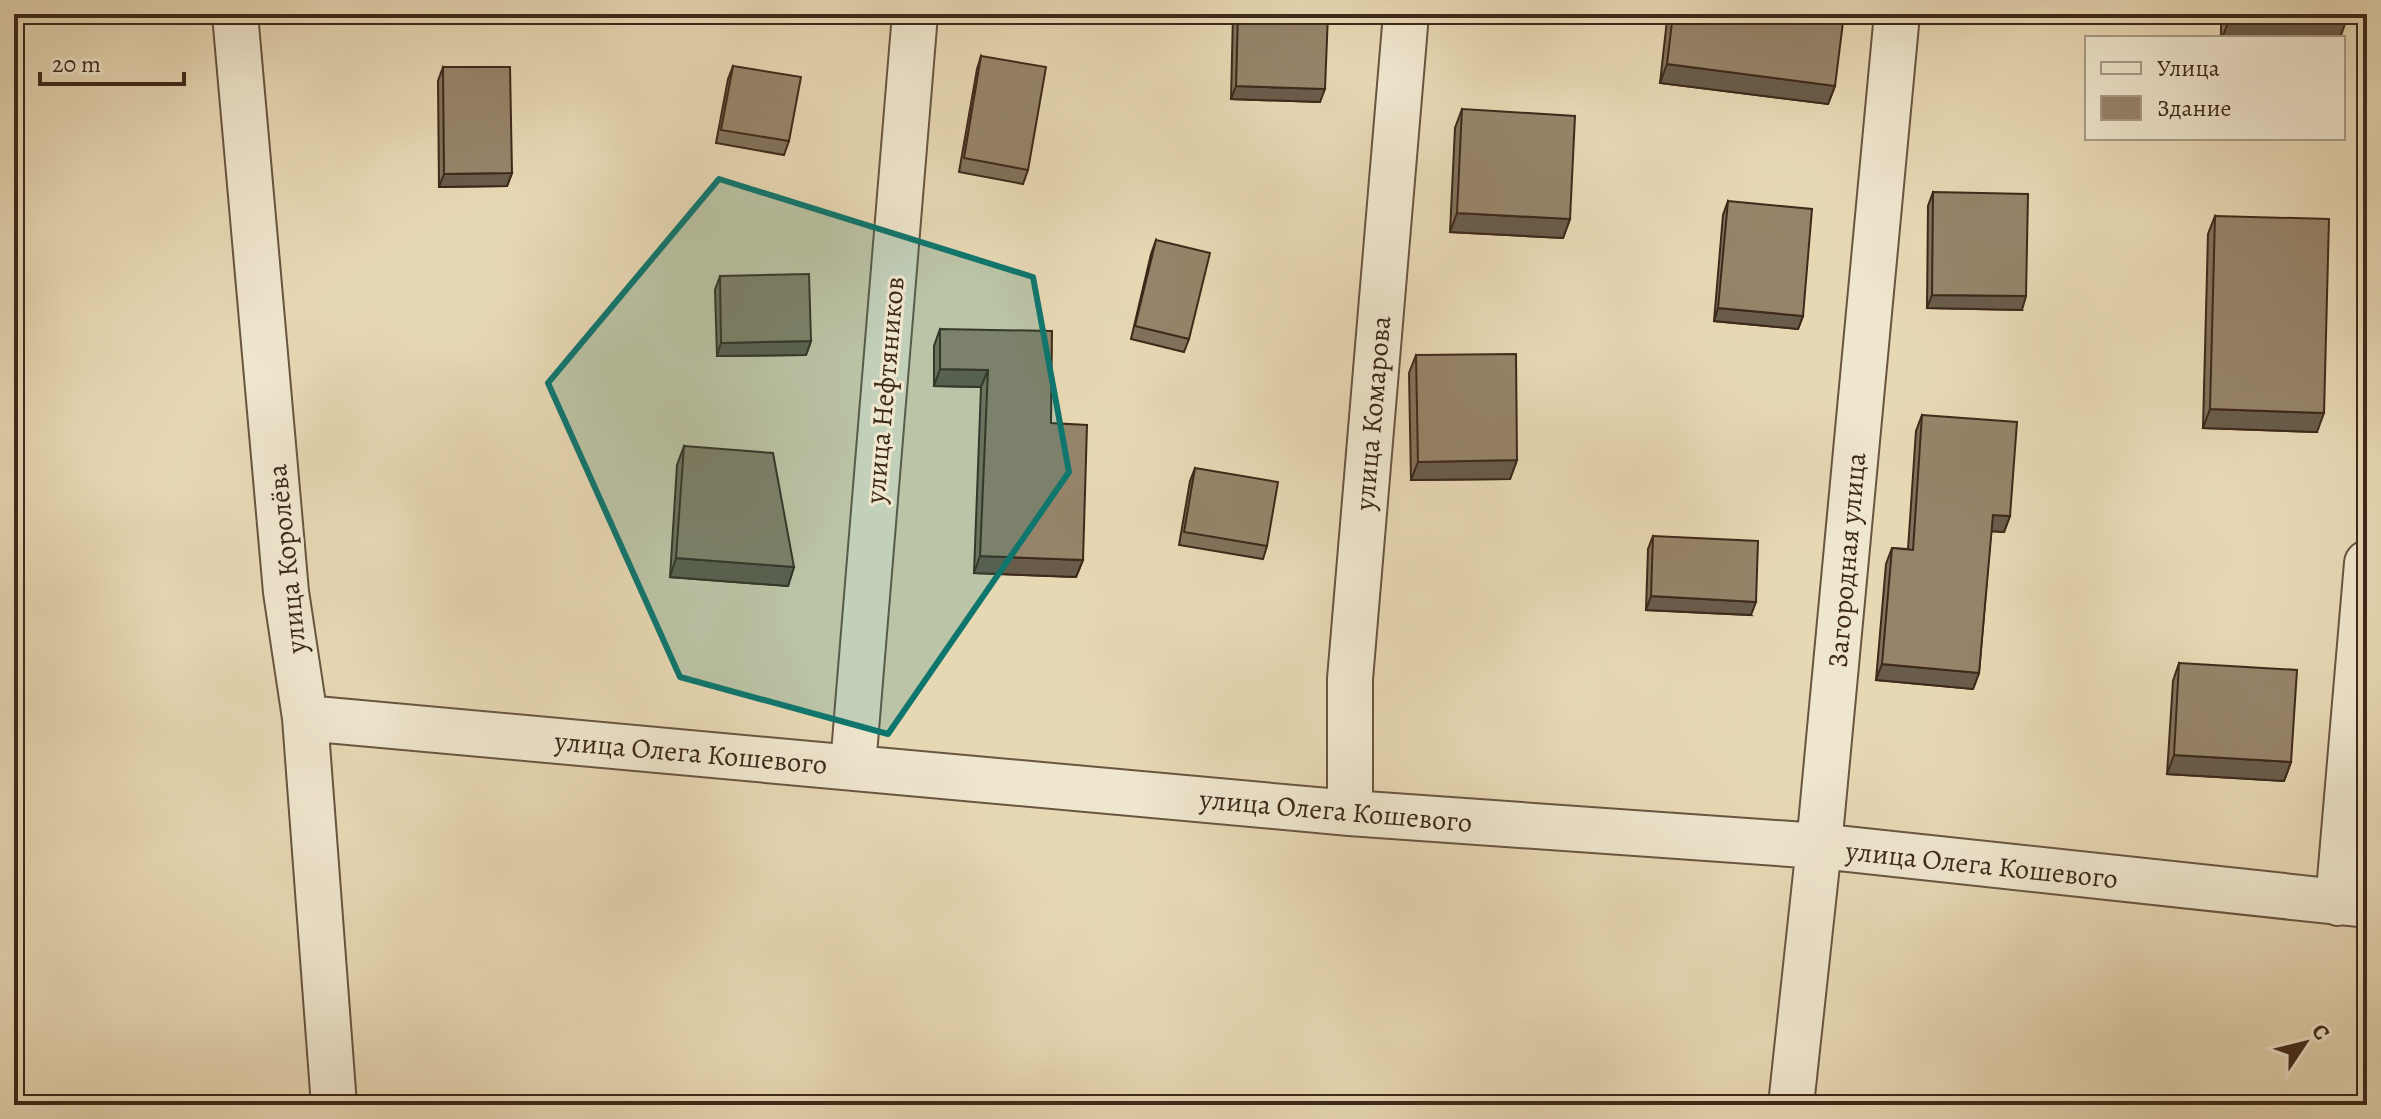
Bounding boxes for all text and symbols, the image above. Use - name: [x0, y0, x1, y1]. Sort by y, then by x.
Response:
- scale bar: [40, 36, 184, 86]
- legend: [2085, 36, 2345, 140]
- text: 20 m: [52, 48, 101, 80]
- text: Улица: [2157, 52, 2220, 84]
- text: Здание: [2157, 92, 2232, 124]
- street label: улица Нефтяников: [856, 275, 914, 506]
- street label: улица Комарова: [1345, 314, 1400, 513]
- street label: Загородная улица: [1819, 451, 1875, 669]
- street label: улица Королёва: [258, 462, 316, 656]
- street label: улица Олега Кошевого: [552, 722, 829, 784]
- street label: улица Олега Кошевого: [1197, 780, 1474, 842]
- street label: улица Олега Кошевого: [1843, 832, 2120, 898]
- north arrow: [2265, 1003, 2345, 1083]
- text: С: [2304, 1018, 2337, 1046]

